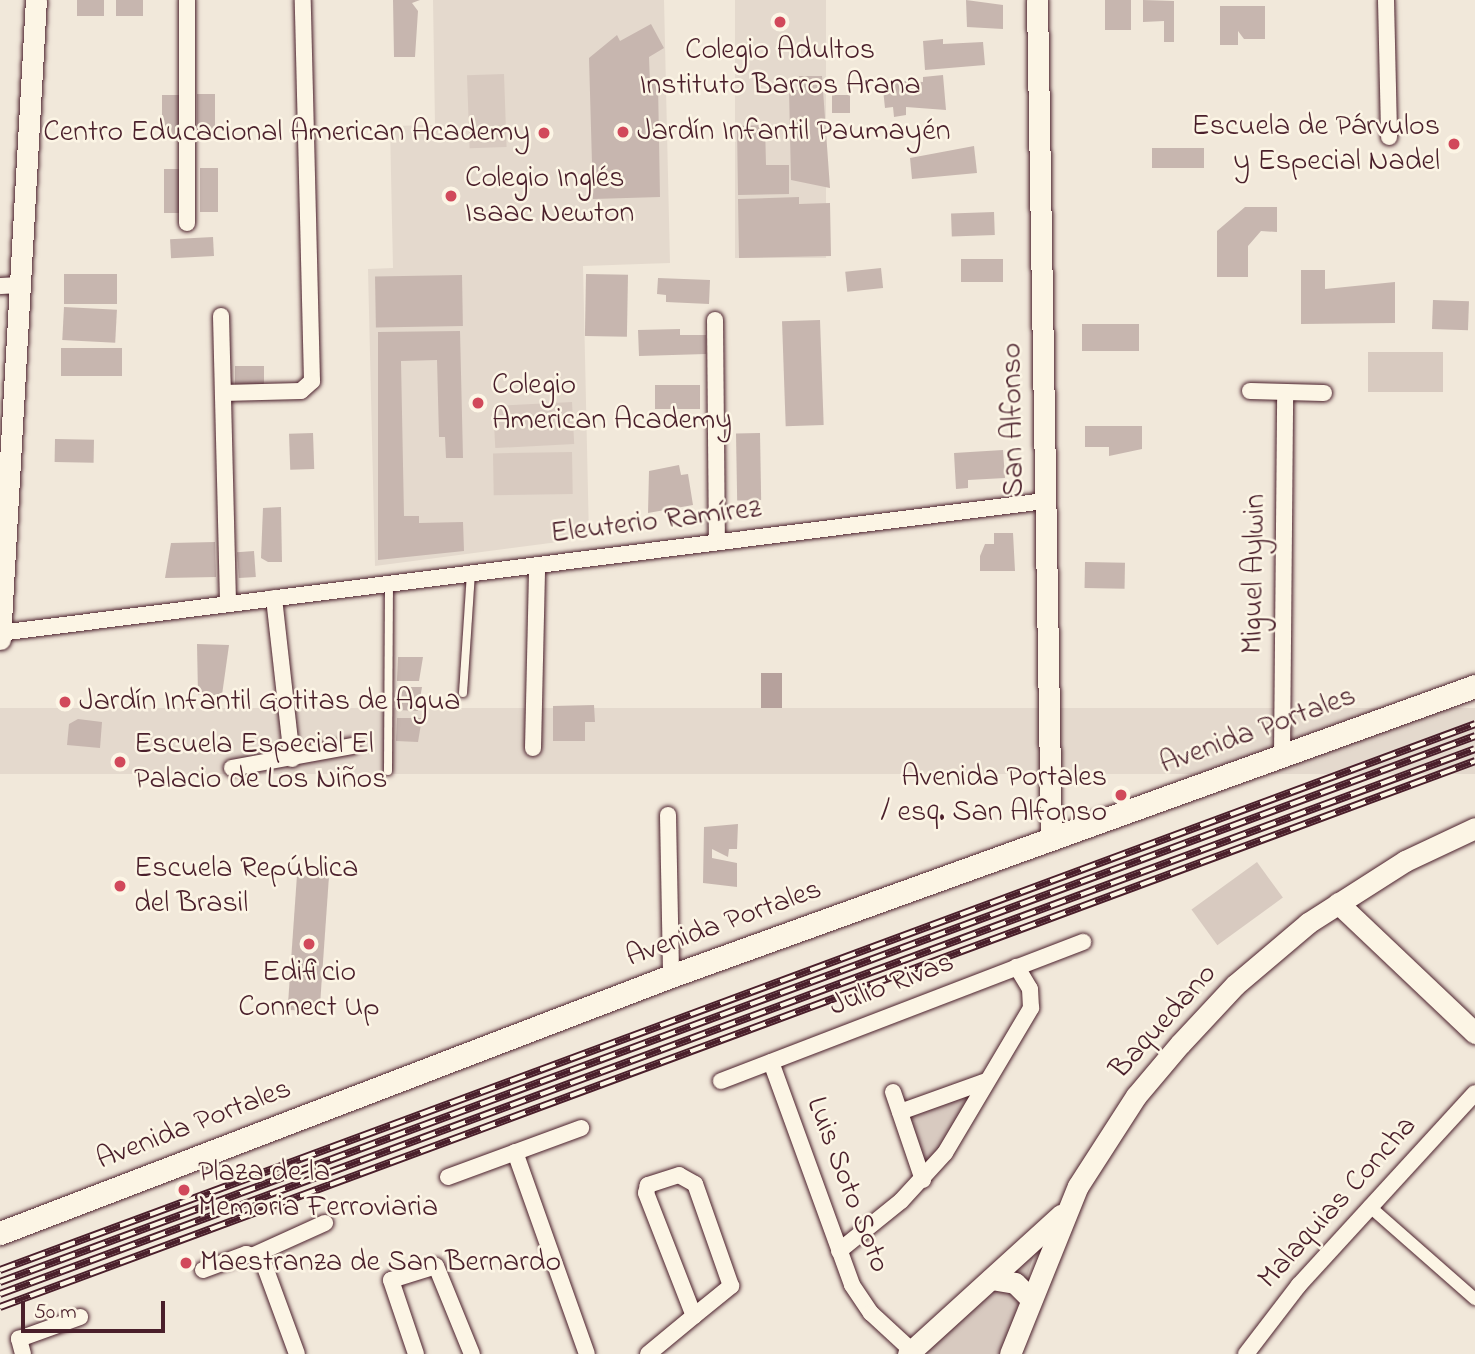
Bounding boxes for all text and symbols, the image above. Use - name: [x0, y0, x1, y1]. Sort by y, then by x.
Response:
- marker: Colegio Adultos Instituto Barros Arana: [772, 14, 788, 30]
- place label: Colegio Adultos Instituto Barros Arana: [639, 33, 921, 104]
- place label: Escuela de Párvulos y Especial Nadel: [1192, 109, 1440, 180]
- place label: Jardín Infantil Paumayén: [637, 114, 951, 150]
- place label: Centro Educacional American Academy: [43, 115, 530, 151]
- marker: Jardín Infantil Paumayén: [615, 124, 631, 140]
- marker: Centro Educacional American Academy: [536, 125, 552, 141]
- marker: Escuela de Párvulos y Especial Nadel: [1446, 136, 1462, 152]
- place label: Colegio Inglés Isaac Newton: [465, 161, 634, 232]
- marker: Colegio Inglés Isaac Newton: [443, 188, 459, 204]
- street label: San Alfonso: [995, 342, 1033, 498]
- place label: Colegio American Academy: [492, 368, 732, 438]
- marker: Colegio American Academy: [470, 395, 486, 411]
- street label: Eleuterio Ramírez: [549, 491, 763, 553]
- street label: Miguel Aylwin: [1236, 494, 1274, 654]
- street label: Avenida Portales: [1155, 679, 1361, 783]
- place label: Jardín Infantil Gotitas de Agua: [79, 684, 460, 720]
- marker: Jardín Infantil Gotitas de Agua: [57, 694, 73, 710]
- place label: Escuela Especial El Palacio de Los Niños: [134, 727, 387, 798]
- marker: Escuela Especial El Palacio de Los Niños: [112, 754, 128, 770]
- place label: Avenida Portales / esq. San Alfonso: [881, 760, 1107, 830]
- marker: Avenida Portales / esq. San Alfonso: [1113, 787, 1129, 803]
- place label: Escuela República del Brasil: [134, 851, 358, 922]
- street label: Avenida Portales: [621, 872, 827, 976]
- marker: Escuela República del Brasil: [112, 878, 128, 894]
- marker: Edificio Connect Up: [301, 936, 317, 952]
- street label: Julio Rivas: [825, 945, 959, 1025]
- place label: Edificio Connect Up: [238, 955, 380, 1026]
- street label: Baquedano: [1103, 957, 1225, 1087]
- street label: Avenida Portales: [92, 1071, 296, 1179]
- street label: Luis Soto Soto: [797, 1092, 897, 1278]
- street label: Malaquias Concha: [1251, 1109, 1425, 1297]
- place label: Plaza de la Memoria Ferroviaria: [198, 1155, 438, 1226]
- marker: Plaza de la Memoria Ferroviaria: [176, 1182, 192, 1198]
- place label: Maestranza de San Bernardo: [200, 1245, 561, 1281]
- marker: Maestranza de San Bernardo: [178, 1255, 194, 1271]
- scale bar: [24, 1288, 168, 1332]
- text: 50 m: [34, 1298, 77, 1328]

